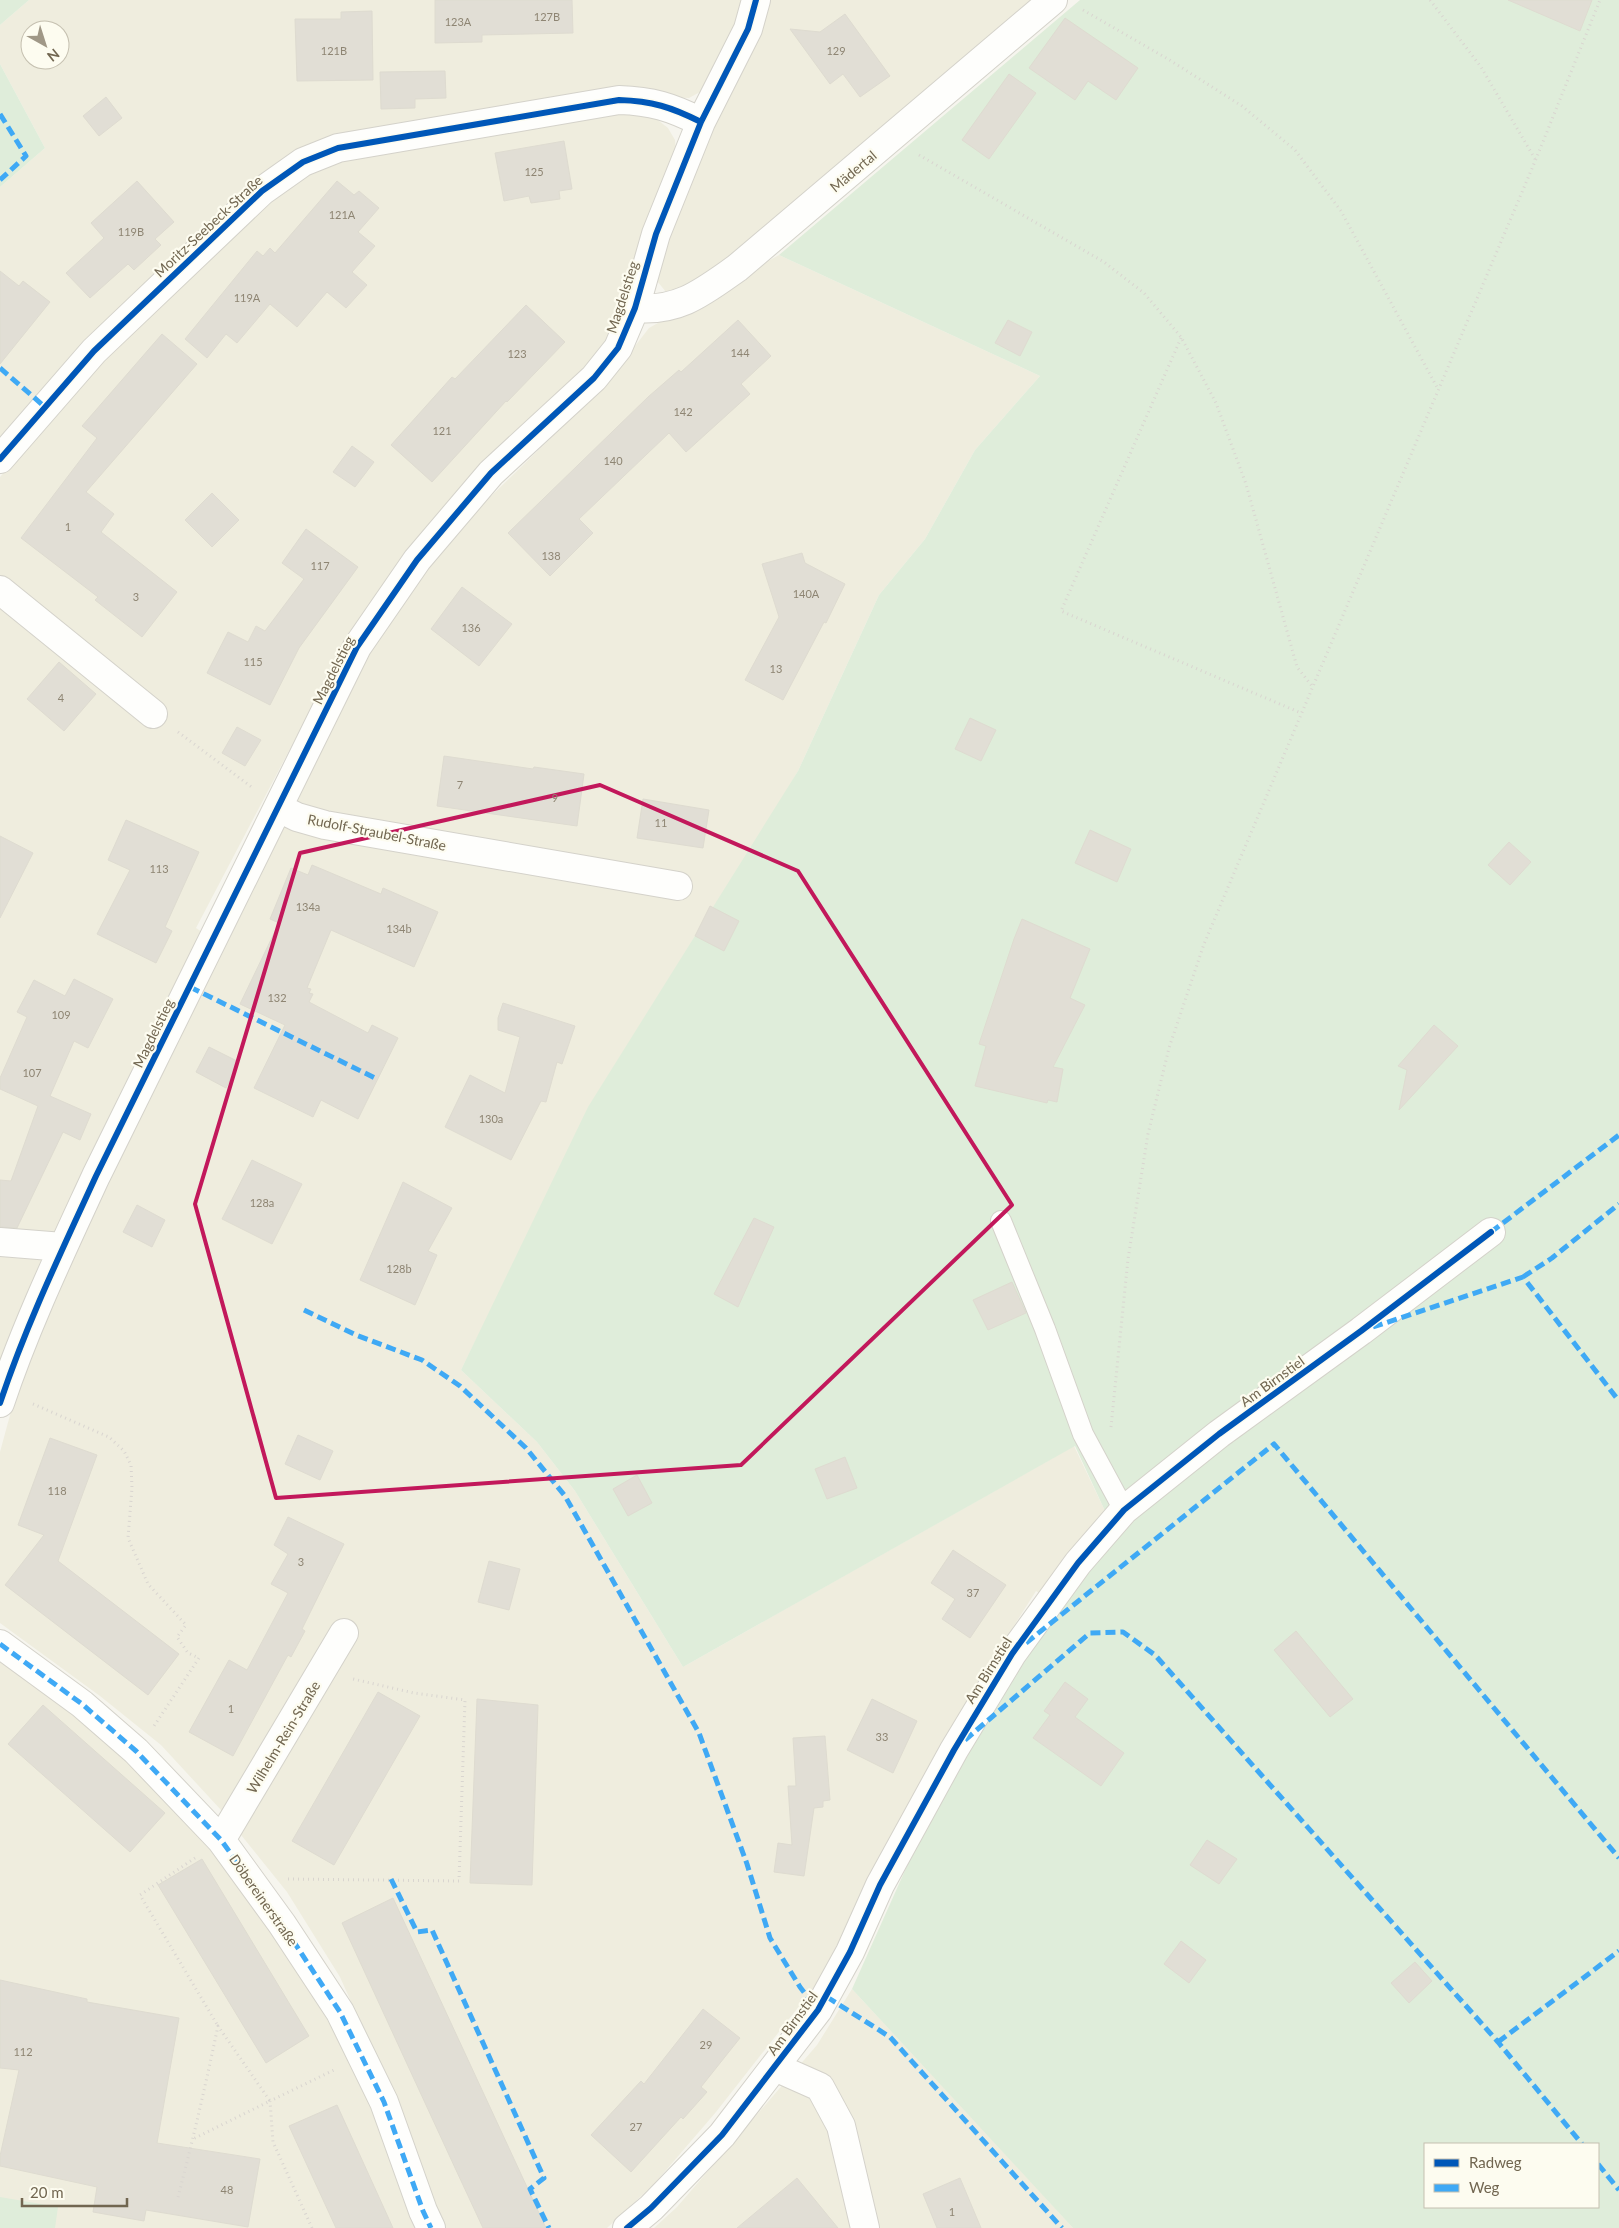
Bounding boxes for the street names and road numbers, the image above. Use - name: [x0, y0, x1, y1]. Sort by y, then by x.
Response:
- street label: Mädertal: [826, 147, 880, 195]
- street label: Moritz-Seebeck-Straße: [150, 171, 266, 281]
- street label: Magdelstieg: [602, 259, 642, 335]
- street label: Magdelstieg: [308, 633, 358, 707]
- street label: Rudolf-Straubel-Straße: [306, 810, 448, 854]
- street label: Magdelstieg: [129, 996, 177, 1070]
- street label: Am Birnstiel: [1237, 1352, 1307, 1410]
- street label: Am Birnstiel: [961, 1634, 1015, 1706]
- street label: Wilhelm-Rein-Straße: [243, 1678, 323, 1796]
- street label: Döbereinerstraße: [226, 1851, 302, 1949]
- street label: Am Birnstiel: [763, 1988, 821, 2058]

